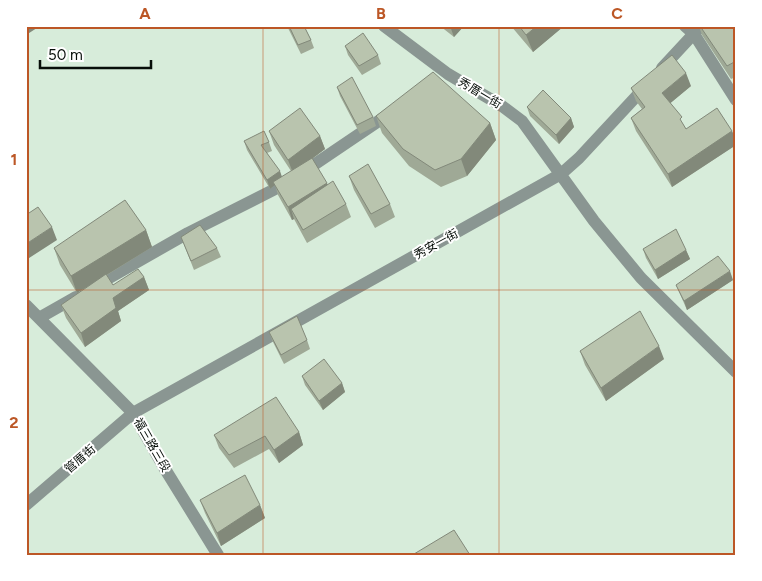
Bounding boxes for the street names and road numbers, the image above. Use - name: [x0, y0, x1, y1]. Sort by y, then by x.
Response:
- street label: 秀厝一街: [456, 75, 504, 111]
- street label: 秀安一街: [412, 226, 460, 262]
- street label: 福三路三段: [131, 416, 173, 474]
- street label: 管厝街: [62, 442, 98, 476]

